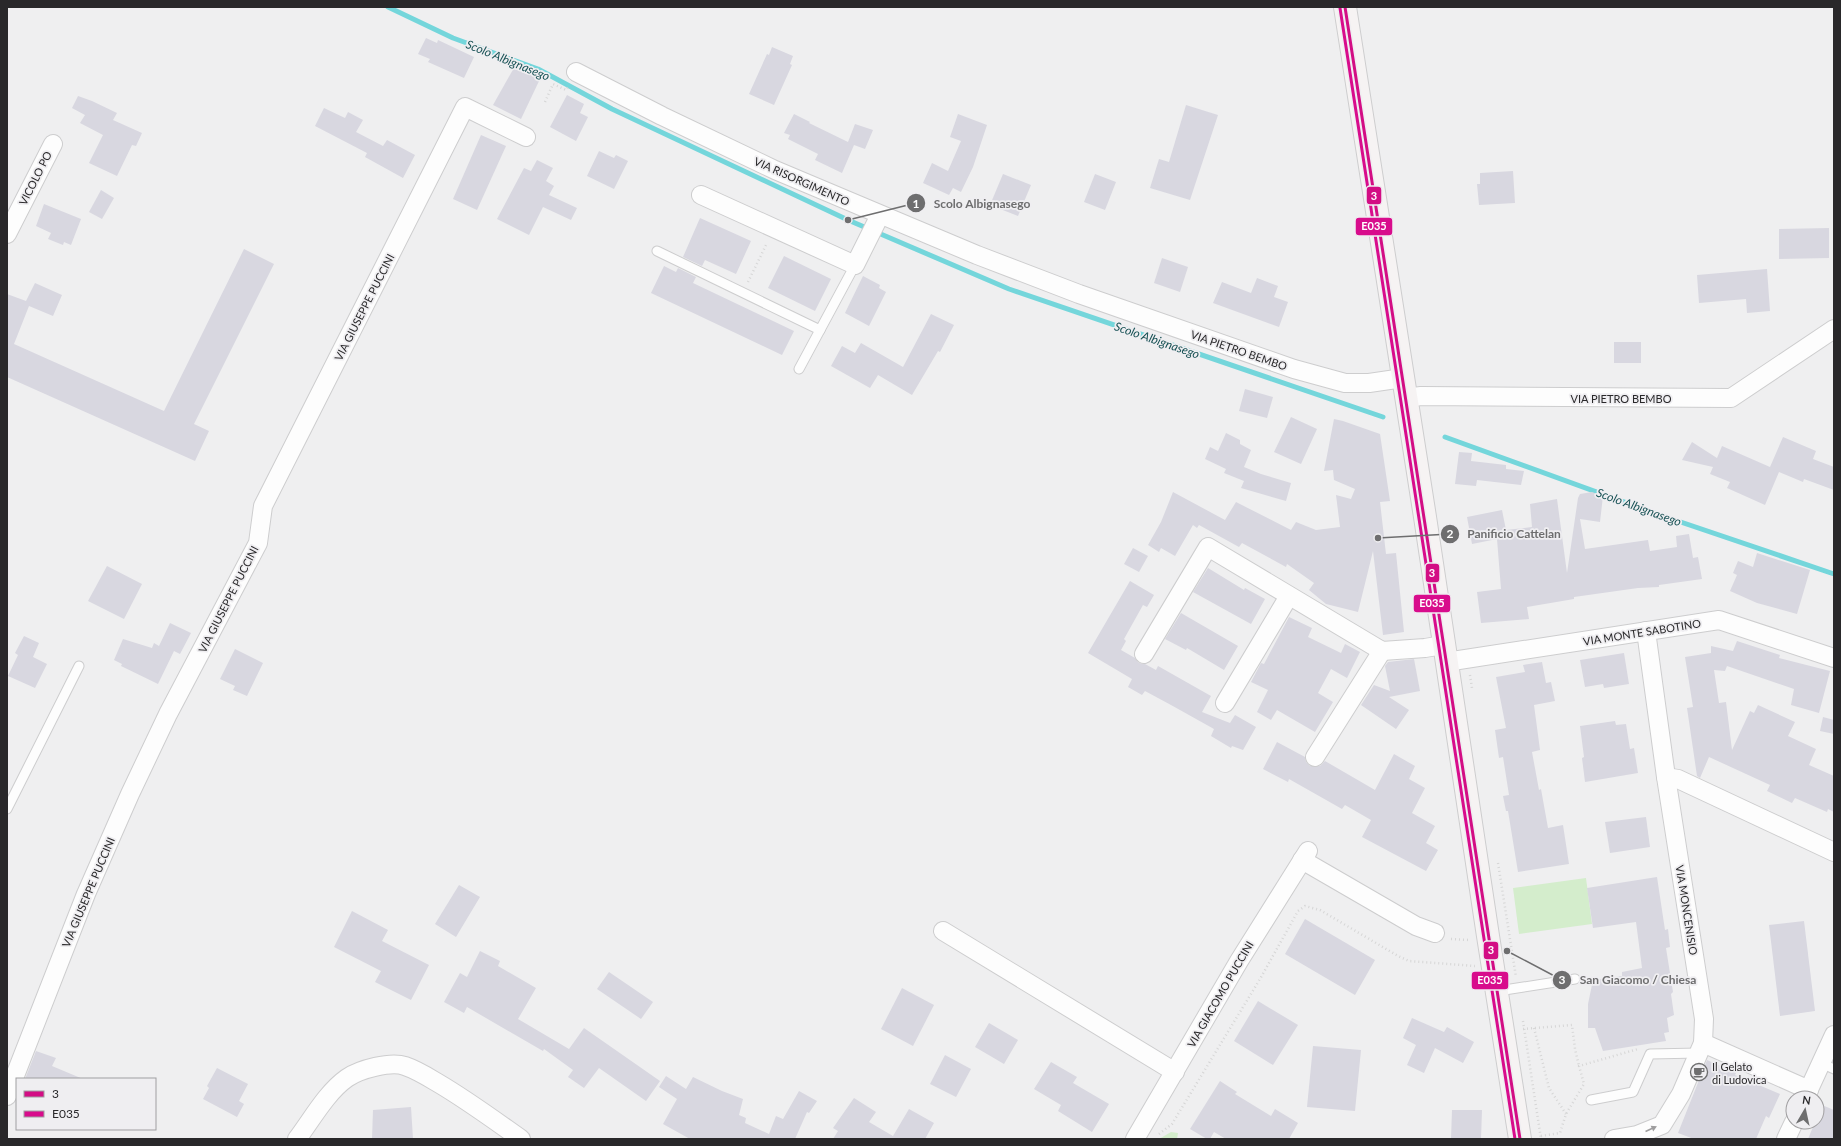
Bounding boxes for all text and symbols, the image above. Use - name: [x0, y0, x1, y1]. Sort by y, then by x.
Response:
- water label: Scolo Albignasego: [464, 36, 552, 84]
- street label: VICOLO PO: [16, 149, 54, 207]
- street label: VIA RISORGIMENTO: [752, 154, 852, 208]
- line badge: 3: [1366, 186, 1382, 205]
- text: 3: [1371, 189, 1377, 202]
- callout: Scolo Albignasego: [906, 191, 1039, 215]
- text: 1: [913, 196, 920, 211]
- text: Scolo Albignasego: [934, 196, 1030, 211]
- line badge: E035: [1355, 217, 1393, 236]
- text: E035: [1361, 219, 1387, 232]
- street label: VIA GIUSEPPE PUCCINI: [331, 251, 397, 363]
- water label: Scolo Albignasego: [1112, 318, 1202, 362]
- street label: VIA PIETRO BEMBO: [1189, 327, 1289, 373]
- street label: VIA PIETRO BEMBO: [1571, 392, 1672, 405]
- water label: Scolo Albignasego: [1595, 485, 1683, 529]
- callout: Panificio Cattelan: [1440, 522, 1569, 546]
- text: 2: [1447, 526, 1454, 541]
- text: Panificio Cattelan: [1467, 526, 1561, 541]
- street label: VIA GIUSEPPE PUCCINI: [195, 543, 261, 655]
- line badge: 3: [1425, 563, 1440, 583]
- text: 3: [1429, 566, 1435, 579]
- line badge: E035: [1413, 594, 1451, 613]
- text: E035: [1419, 596, 1445, 609]
- street label: VIA MONTE SABOTINO: [1582, 616, 1702, 648]
- street label: VIA GIUSEPPE PUCCINI: [59, 835, 117, 949]
- street label: VIA MONCENISIO: [1673, 864, 1701, 956]
- street label: VIA GIACOMO PUCCINI: [1184, 939, 1256, 1049]
- line badge: 3: [1483, 941, 1499, 960]
- text: 3: [1488, 943, 1494, 956]
- callout: San Giacomo / Chiesa: [1552, 968, 1704, 992]
- line badge: E035: [1471, 971, 1509, 990]
- text: 3: [1559, 972, 1566, 987]
- text: San Giacomo / Chiesa: [1580, 972, 1696, 987]
- text: E035: [1477, 973, 1503, 986]
- place label: Il Gelato di Ludovica: [1712, 1060, 1766, 1086]
- cafe icon: Il Gelato di Ludovica: [1689, 1062, 1709, 1082]
- legend: [16, 1078, 156, 1130]
- text: 3: [52, 1086, 59, 1101]
- north arrow: [1785, 1090, 1825, 1130]
- text: N: [1801, 1093, 1812, 1107]
- text: E035: [52, 1106, 80, 1121]
- one-way arrow: [1646, 1126, 1657, 1132]

